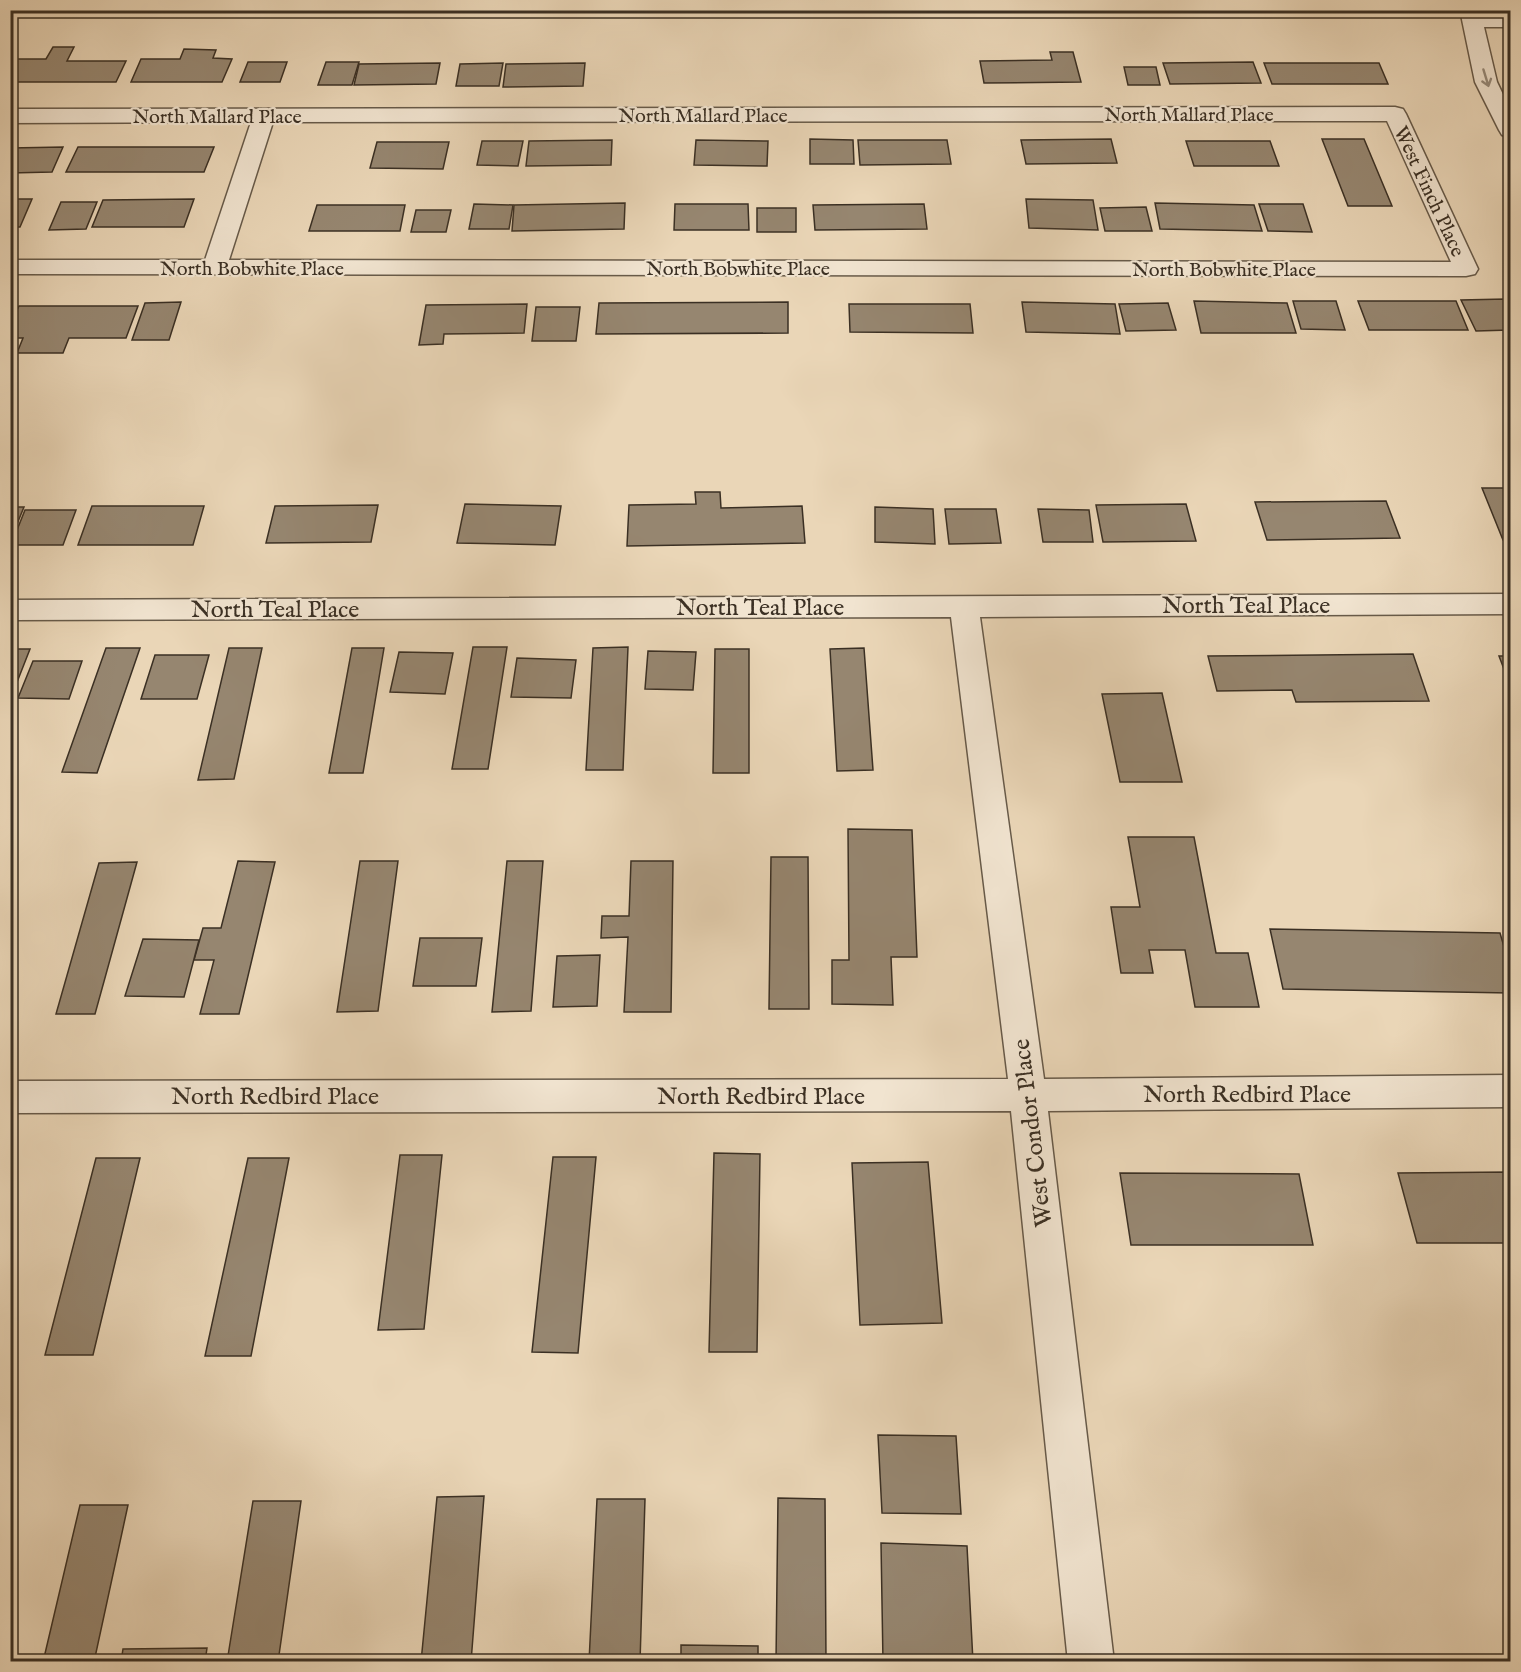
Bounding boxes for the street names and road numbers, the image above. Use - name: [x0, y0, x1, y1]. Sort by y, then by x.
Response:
- street label: North Mallard Place: [1104, 103, 1274, 128]
- street label: North Mallard Place: [618, 104, 788, 129]
- street label: North Mallard Place: [132, 105, 302, 130]
- street label: West Finch Place: [1387, 122, 1470, 261]
- street label: North Bobwhite Place: [160, 257, 344, 282]
- street label: North Bobwhite Place: [646, 257, 830, 282]
- street label: North Bobwhite Place: [1132, 258, 1316, 283]
- street label: North Teal Place: [1162, 591, 1330, 622]
- street label: North Teal Place: [676, 593, 844, 624]
- street label: North Teal Place: [191, 595, 359, 626]
- street label: West Condor Place: [1007, 1037, 1060, 1229]
- street label: North Redbird Place: [1143, 1080, 1351, 1111]
- street label: North Redbird Place: [171, 1082, 379, 1113]
- street label: North Redbird Place: [657, 1082, 865, 1113]

